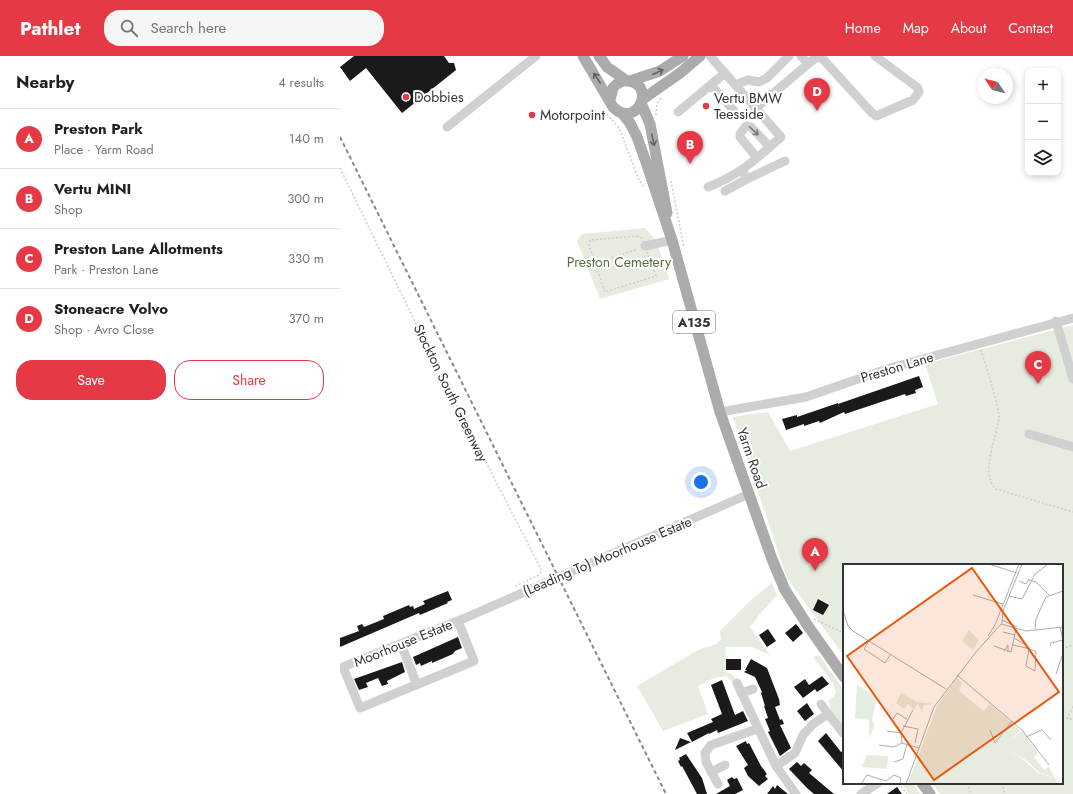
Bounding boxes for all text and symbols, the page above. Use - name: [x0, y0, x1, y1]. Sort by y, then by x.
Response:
- search box: [104, 10, 384, 46]
- text: Pathlet: [20, 15, 80, 42]
- icon: search: [118, 17, 140, 39]
- text: Search here: [150, 17, 226, 39]
- text: Home: [845, 18, 881, 38]
- text: Map: [903, 18, 929, 38]
- text: About: [951, 18, 986, 38]
- text: Contact: [1008, 18, 1053, 38]
- one-way arrow: [652, 68, 664, 75]
- north arrow: [977, 68, 1013, 104]
- map controls: [1025, 68, 1061, 176]
- button: +: [1025, 68, 1061, 104]
- text: Nearby: [16, 70, 74, 94]
- text: 4 results: [278, 73, 324, 92]
- one-way arrow: [593, 73, 601, 84]
- pin: D: [804, 78, 830, 111]
- place label: Dobbies: [414, 87, 464, 107]
- place label: Vertu BMW Teesside: [714, 88, 782, 124]
- marker: Dobbies: [401, 92, 411, 102]
- marker: Vertu BMW Teesside: [701, 101, 711, 111]
- button: −: [1025, 104, 1061, 140]
- place label: Motorpoint: [540, 105, 605, 125]
- marker: Motorpoint: [527, 110, 537, 120]
- text: Preston Park: [54, 118, 143, 140]
- one-way arrow: [749, 126, 759, 136]
- text: A: [24, 129, 34, 148]
- text: 140 m: [289, 129, 324, 148]
- pin: B: [677, 131, 703, 164]
- one-way arrow: [650, 133, 658, 146]
- text: Place · Yarm Road: [54, 140, 154, 159]
- button: layers: [1025, 140, 1061, 176]
- text: Vertu MINI: [54, 178, 131, 200]
- text: B: [25, 189, 33, 208]
- text: 300 m: [287, 189, 324, 208]
- text: Shop: [54, 200, 82, 219]
- text: Preston Lane Allotments: [54, 238, 223, 260]
- text: C: [24, 249, 34, 268]
- text: 330 m: [288, 249, 324, 268]
- park label: Preston Cemetery: [567, 252, 672, 272]
- text: Park · Preston Lane: [54, 260, 159, 279]
- text: Stoneacre Volvo: [54, 298, 168, 320]
- text: D: [24, 309, 34, 328]
- text: 370 m: [288, 309, 324, 328]
- road number: A135: [673, 311, 715, 333]
- text: Shop · Avro Close: [54, 320, 154, 339]
- street label: Stockton South Greenway: [409, 321, 493, 466]
- street label: Preston Lane: [858, 346, 936, 388]
- pin: C: [1025, 351, 1051, 384]
- button: Save: [16, 360, 166, 400]
- button: Share: [174, 360, 324, 400]
- street label: Yarm Road: [732, 425, 772, 491]
- your location: [691, 472, 711, 492]
- street label: (Leading To) Moorhouse Estate: [519, 511, 695, 601]
- pin: A: [802, 538, 828, 571]
- inset map: [843, 564, 1063, 784]
- street label: Moorhouse Estate: [351, 614, 455, 672]

